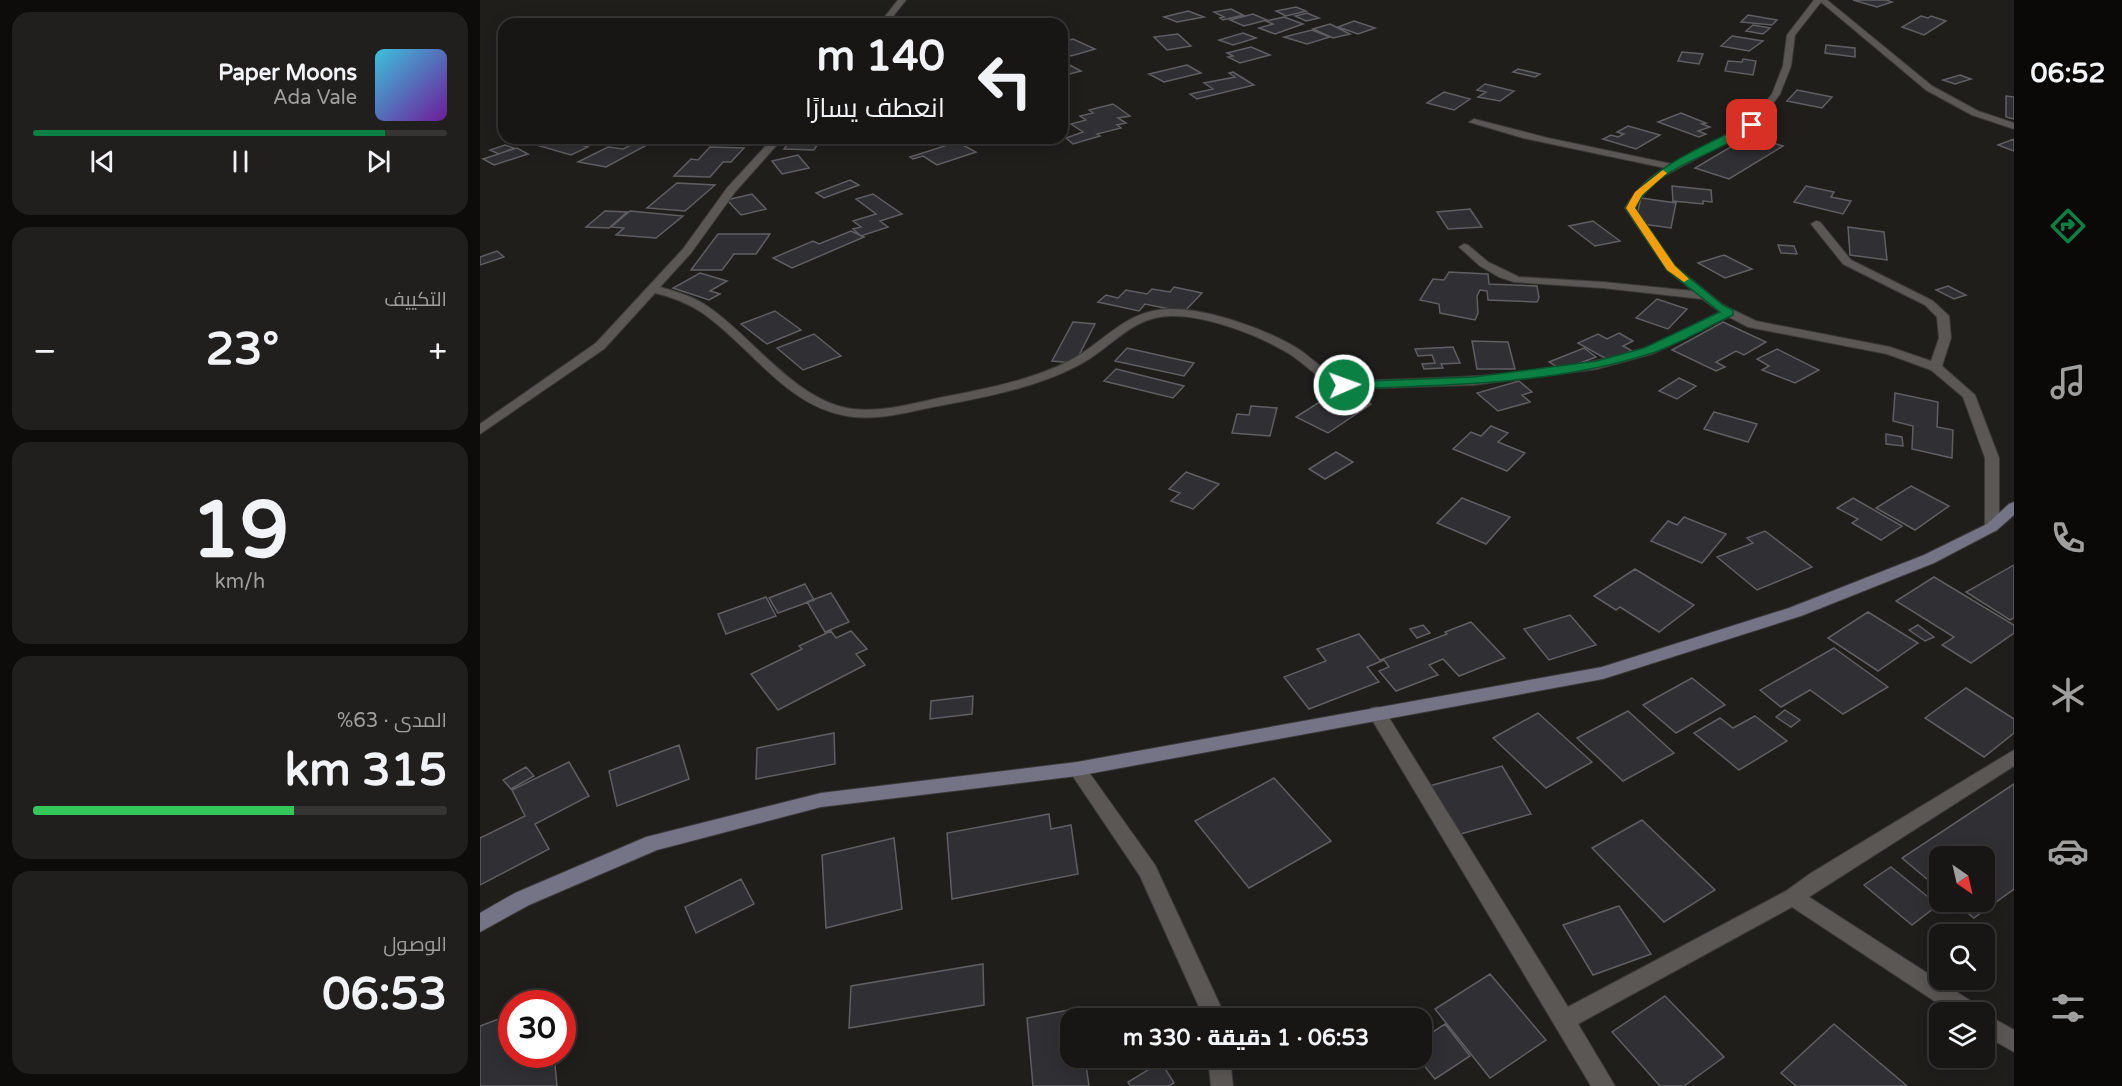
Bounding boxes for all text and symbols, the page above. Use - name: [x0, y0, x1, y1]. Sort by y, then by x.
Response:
- text: 140 m: [816, 31, 945, 82]
- icon: left: [966, 42, 1044, 120]
- text: 06:52: [2031, 57, 2105, 90]
- text: Paper Moons: [218, 60, 357, 86]
- text: Ada Vale: [273, 86, 357, 110]
- text: انعطف يسارًا: [805, 92, 945, 125]
- pin: [1726, 99, 1777, 150]
- icon: arrive: [1735, 108, 1768, 141]
- icon: previous: [86, 145, 119, 178]
- icon: pause: [224, 145, 257, 178]
- icon: next: [362, 145, 395, 178]
- icon: directions: [2047, 205, 2089, 247]
- text: التكييف: [384, 288, 447, 312]
- text: 23°: [206, 323, 279, 377]
- text: −: [33, 332, 57, 371]
- text: +: [428, 332, 447, 371]
- position arrow: [1312, 353, 1376, 417]
- icon: music: [2047, 361, 2089, 403]
- text: 19: [191, 484, 289, 578]
- icon: phone: [2047, 517, 2089, 559]
- text: km/h: [215, 570, 265, 594]
- icon: climate: [2047, 674, 2089, 716]
- text: المدى · 63%: [337, 709, 447, 733]
- text: 315 km: [285, 744, 447, 798]
- icon: car: [2047, 830, 2089, 872]
- north arrow: [1929, 846, 1995, 912]
- map controls: [1929, 846, 1995, 1068]
- button: search: [1929, 924, 1995, 990]
- text: الوصول: [383, 933, 447, 957]
- text: 06:53: [322, 968, 447, 1022]
- icon: filters: [2047, 987, 2089, 1029]
- speed limit sign: 30: [498, 990, 576, 1068]
- button: layers: [1929, 1002, 1995, 1068]
- text: 06:53 · 1 دقيقة · 330 m: [1123, 1025, 1369, 1051]

